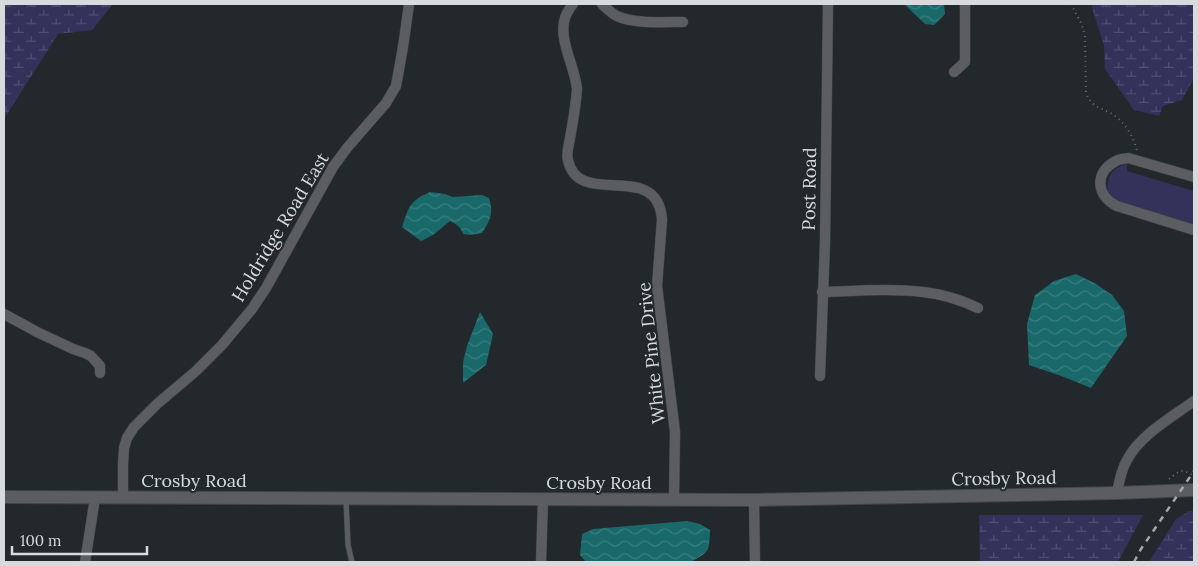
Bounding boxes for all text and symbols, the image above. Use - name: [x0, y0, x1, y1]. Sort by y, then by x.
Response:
- street label: Post Road: [797, 147, 821, 231]
- street label: Holdridge Road East: [226, 148, 334, 306]
- street label: White Pine Drive: [632, 281, 670, 425]
- street label: Crosby Road: [951, 466, 1057, 490]
- street label: Crosby Road: [141, 469, 247, 492]
- street label: Crosby Road: [546, 471, 652, 494]
- scale bar: [12, 524, 148, 556]
- text: 100 m: [20, 531, 61, 550]

